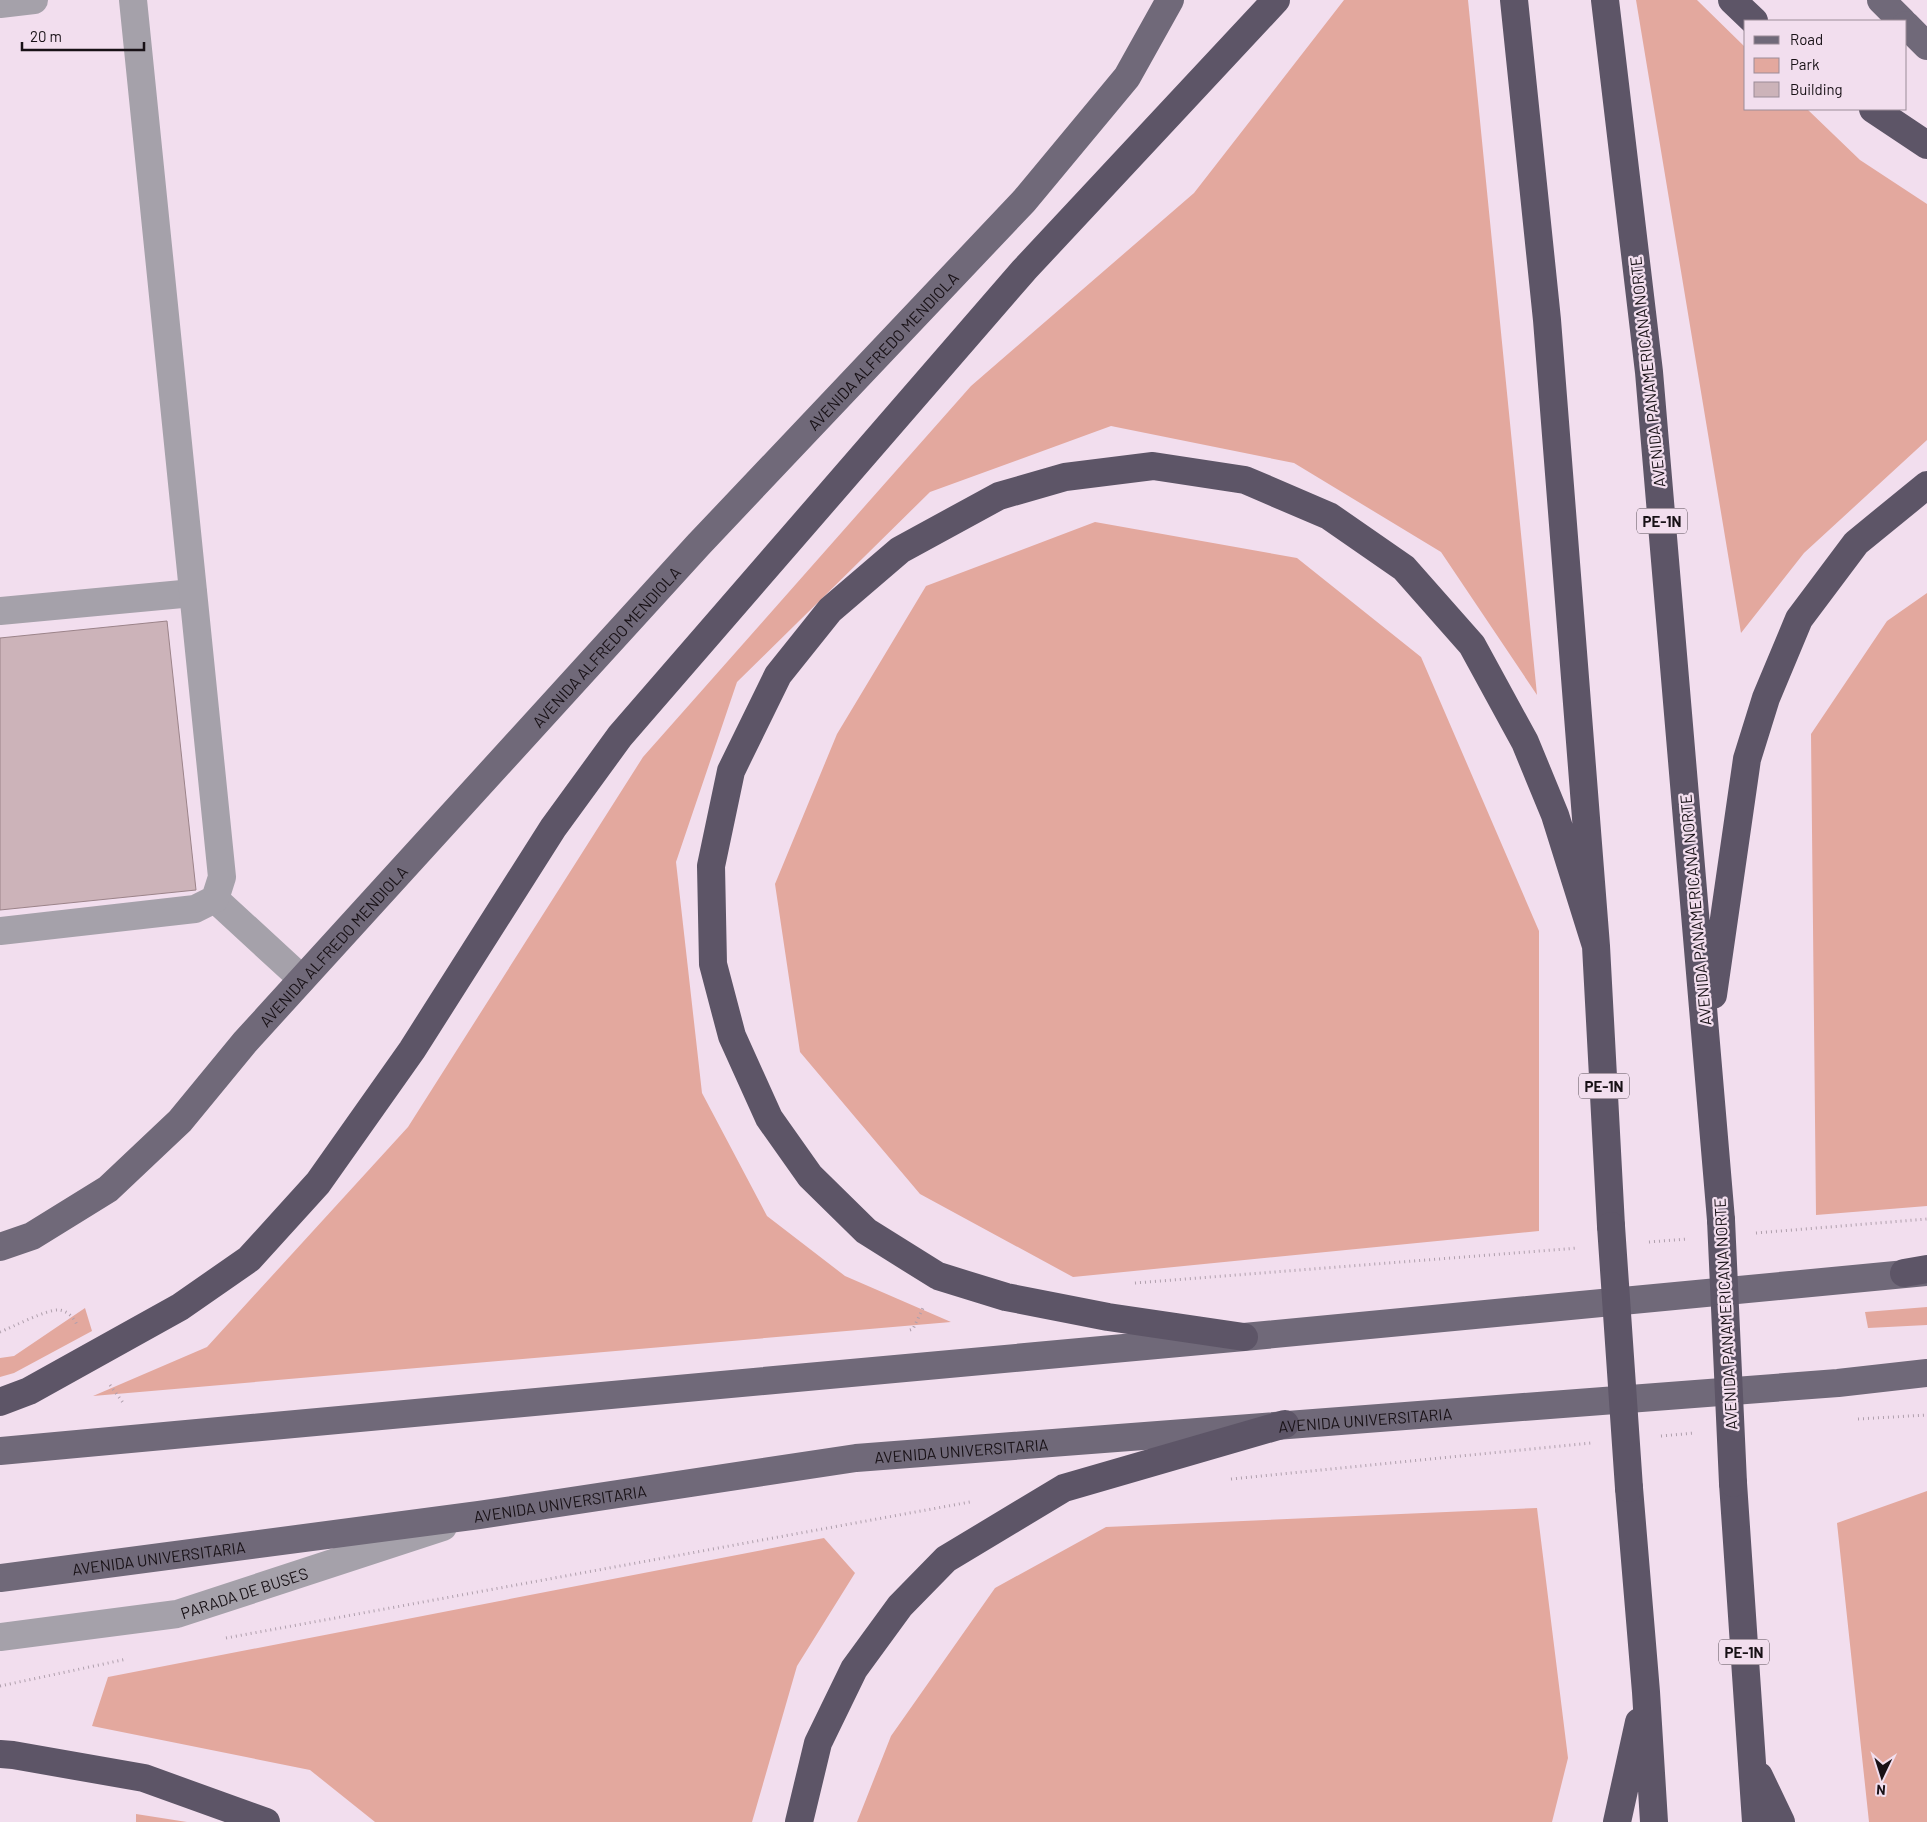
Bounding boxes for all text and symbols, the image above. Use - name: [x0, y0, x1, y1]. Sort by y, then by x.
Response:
- scale bar: [22, 20, 145, 52]
- legend: [1744, 20, 1907, 110]
- text: 20 m: [30, 27, 62, 45]
- text: Road: [1790, 30, 1823, 48]
- text: Park: [1790, 55, 1820, 73]
- text: Building: [1790, 80, 1843, 98]
- street label: AVENIDA PANAMERICANA NORTE: [1625, 256, 1669, 488]
- street label: AVENIDA ALFREDO MENDIOLA: [803, 267, 962, 434]
- road number: PE-1N: [1637, 508, 1687, 534]
- street label: AVENIDA ALFREDO MENDIOLA: [528, 562, 684, 731]
- street label: AVENIDA PANAMERICANA NORTE: [1675, 794, 1715, 1026]
- street label: AVENIDA ALFREDO MENDIOLA: [255, 861, 411, 1030]
- road number: PE-1N: [1579, 1074, 1629, 1098]
- street label: AVENIDA PANAMERICANA NORTE: [1709, 1198, 1741, 1430]
- street label: AVENIDA UNIVERSITARIA: [1277, 1403, 1453, 1435]
- street label: AVENIDA UNIVERSITARIA: [874, 1434, 1049, 1466]
- street label: AVENIDA UNIVERSITARIA: [472, 1480, 648, 1525]
- street label: AVENIDA UNIVERSITARIA: [71, 1536, 247, 1578]
- street label: PARADA DE BUSES: [178, 1562, 310, 1622]
- road number: PE-1N: [1719, 1640, 1769, 1664]
- north arrow: [1857, 1752, 1907, 1802]
- text: N: [1876, 1782, 1886, 1799]

